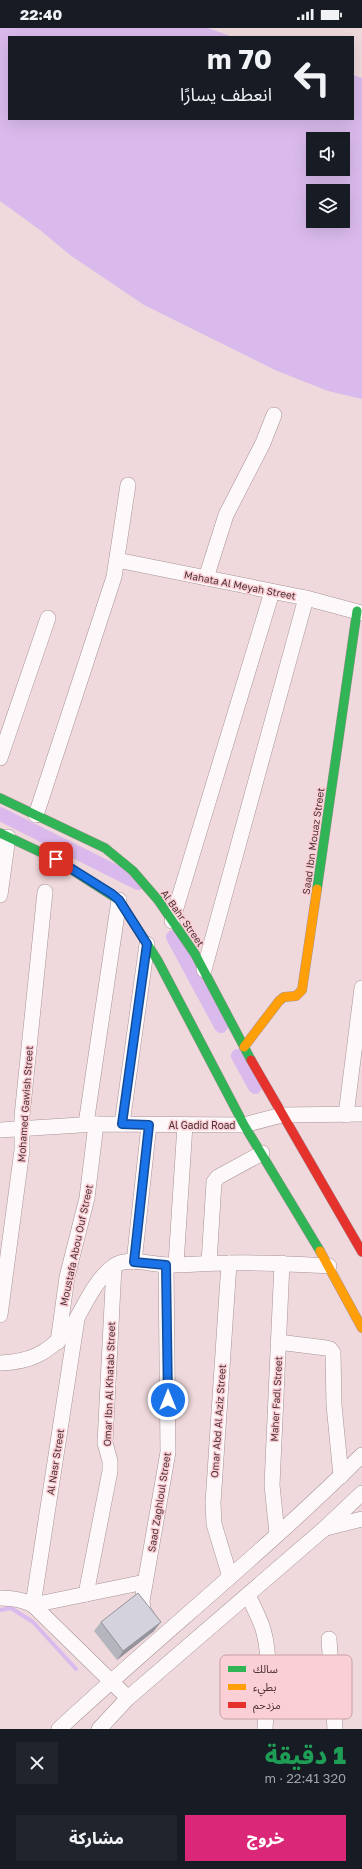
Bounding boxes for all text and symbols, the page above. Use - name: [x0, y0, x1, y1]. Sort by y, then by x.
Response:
- text: 22:40: [20, 5, 62, 23]
- text: 70 m: [207, 42, 272, 75]
- icon: left: [286, 52, 338, 104]
- text: انعطف يسارًا: [180, 83, 272, 105]
- map controls: [306, 132, 350, 228]
- button: sound: [306, 132, 350, 176]
- button: layers: [306, 184, 350, 228]
- street label: Mahata Al Meyah Street: [183, 568, 297, 602]
- street label: Saad Ibn Mouaz Street: [300, 787, 326, 895]
- pin: [39, 842, 73, 876]
- icon: arrive: [45, 848, 67, 870]
- street label: Al Bahr Street: [159, 887, 207, 949]
- street label: Mohamed Gawish Street: [15, 1045, 35, 1163]
- street label: Al Gadid Road: [169, 1119, 235, 1131]
- street label: Moustafa Abou Ouf Street: [57, 1183, 95, 1307]
- street label: Omar Ibn Al Khatab Street: [101, 1321, 117, 1447]
- street label: Maher Fadl Street: [268, 1356, 284, 1442]
- street label: Omar Abd Al Aziz Street: [208, 1364, 228, 1478]
- position arrow: [147, 1379, 189, 1421]
- street label: Al Nasr Street: [44, 1428, 66, 1496]
- street label: Saad Zaghloul Street: [145, 1451, 173, 1553]
- legend: [220, 1655, 352, 1719]
- text: سالك: [253, 1662, 278, 1675]
- text: بطيء: [253, 1680, 276, 1697]
- text: مزدحم: [253, 1698, 281, 1714]
- text: 1 دقيقة: [265, 1740, 346, 1769]
- button: close: [16, 1742, 58, 1784]
- text: 320 m · 22:41: [264, 1770, 346, 1786]
- button: مشاركة: [16, 1815, 177, 1861]
- button: خروج: [185, 1815, 346, 1861]

